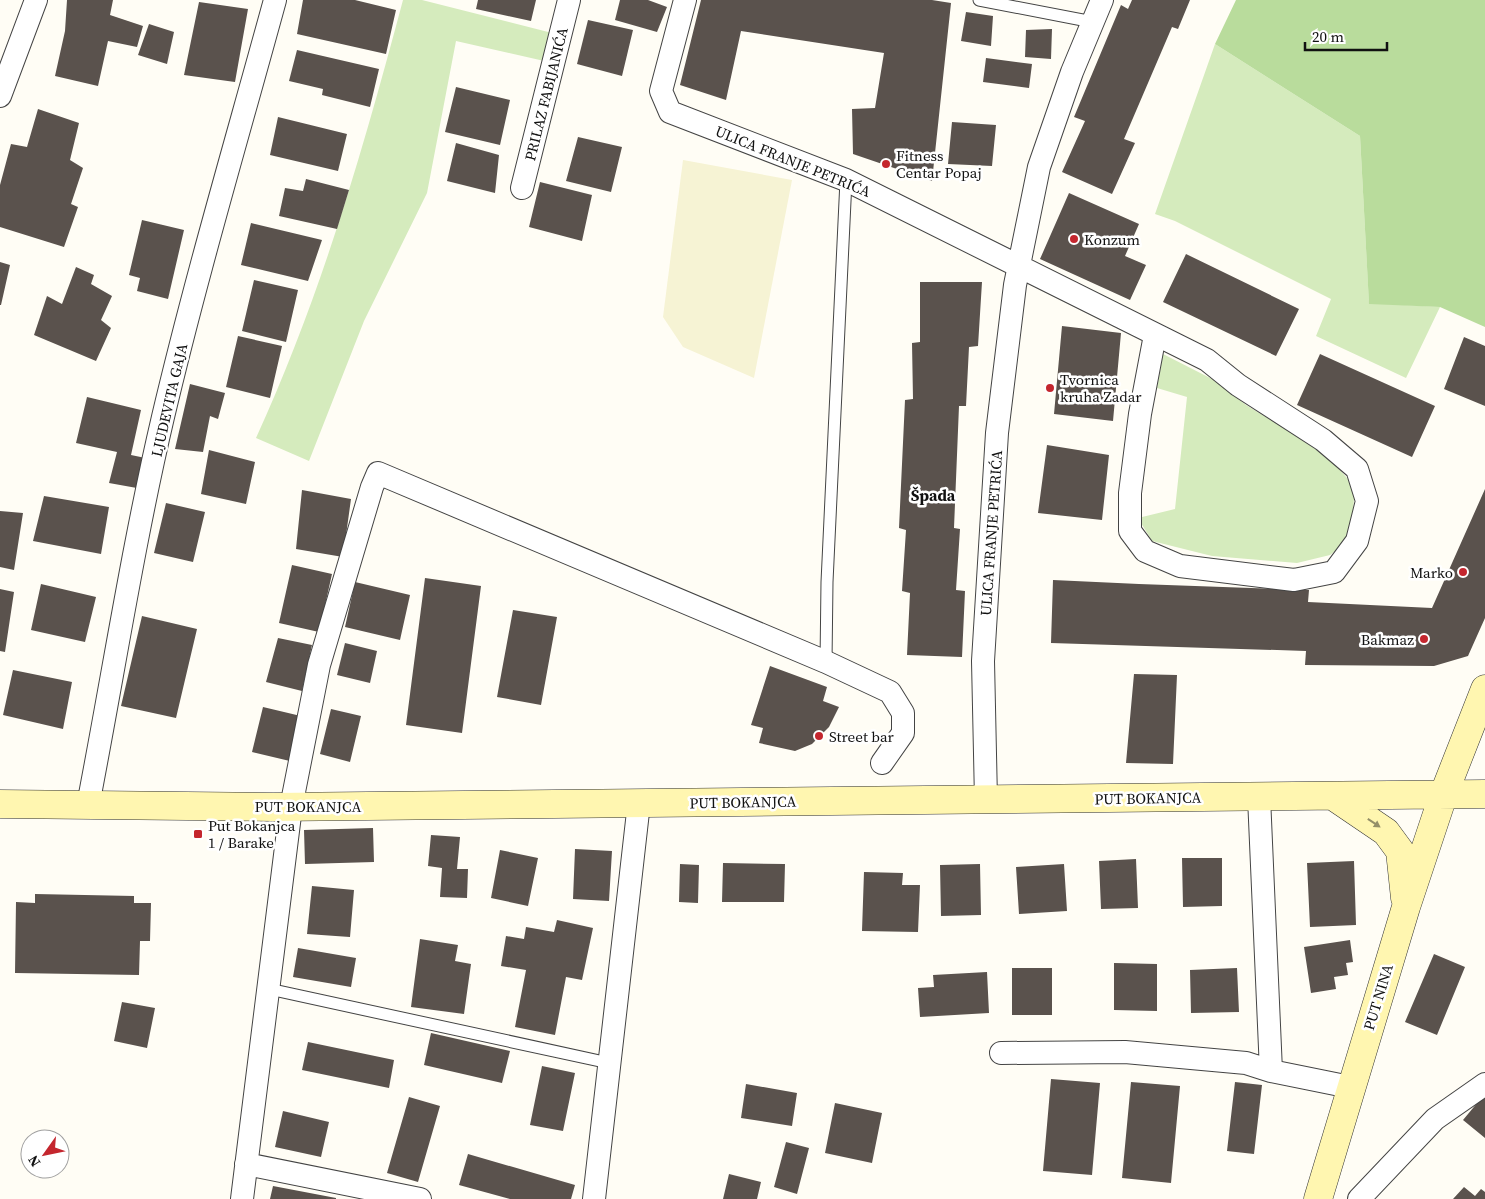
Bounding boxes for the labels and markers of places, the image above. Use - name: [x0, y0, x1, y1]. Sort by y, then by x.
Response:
- place label: Fitness Centar Popaj: [896, 145, 982, 183]
- marker: Fitness Centar Popaj: [880, 158, 892, 170]
- place label: Konzum: [1084, 229, 1141, 250]
- marker: Konzum: [1068, 233, 1080, 245]
- place label: Tvornica kruha Zadar: [1060, 369, 1142, 407]
- marker: Tvornica kruha Zadar: [1044, 382, 1056, 394]
- place label: Marko: [1410, 562, 1453, 583]
- marker: Marko: [1457, 566, 1469, 578]
- place label: Bakmaz: [1361, 629, 1414, 650]
- marker: Bakmaz: [1418, 633, 1430, 645]
- place label: Street bar: [829, 726, 894, 747]
- marker: Street bar: [813, 730, 825, 742]
- place label: Put Bokanjca 1 / Barake: [208, 815, 296, 853]
- marker: Put Bokanjca 1 / Barake: [192, 828, 204, 840]

